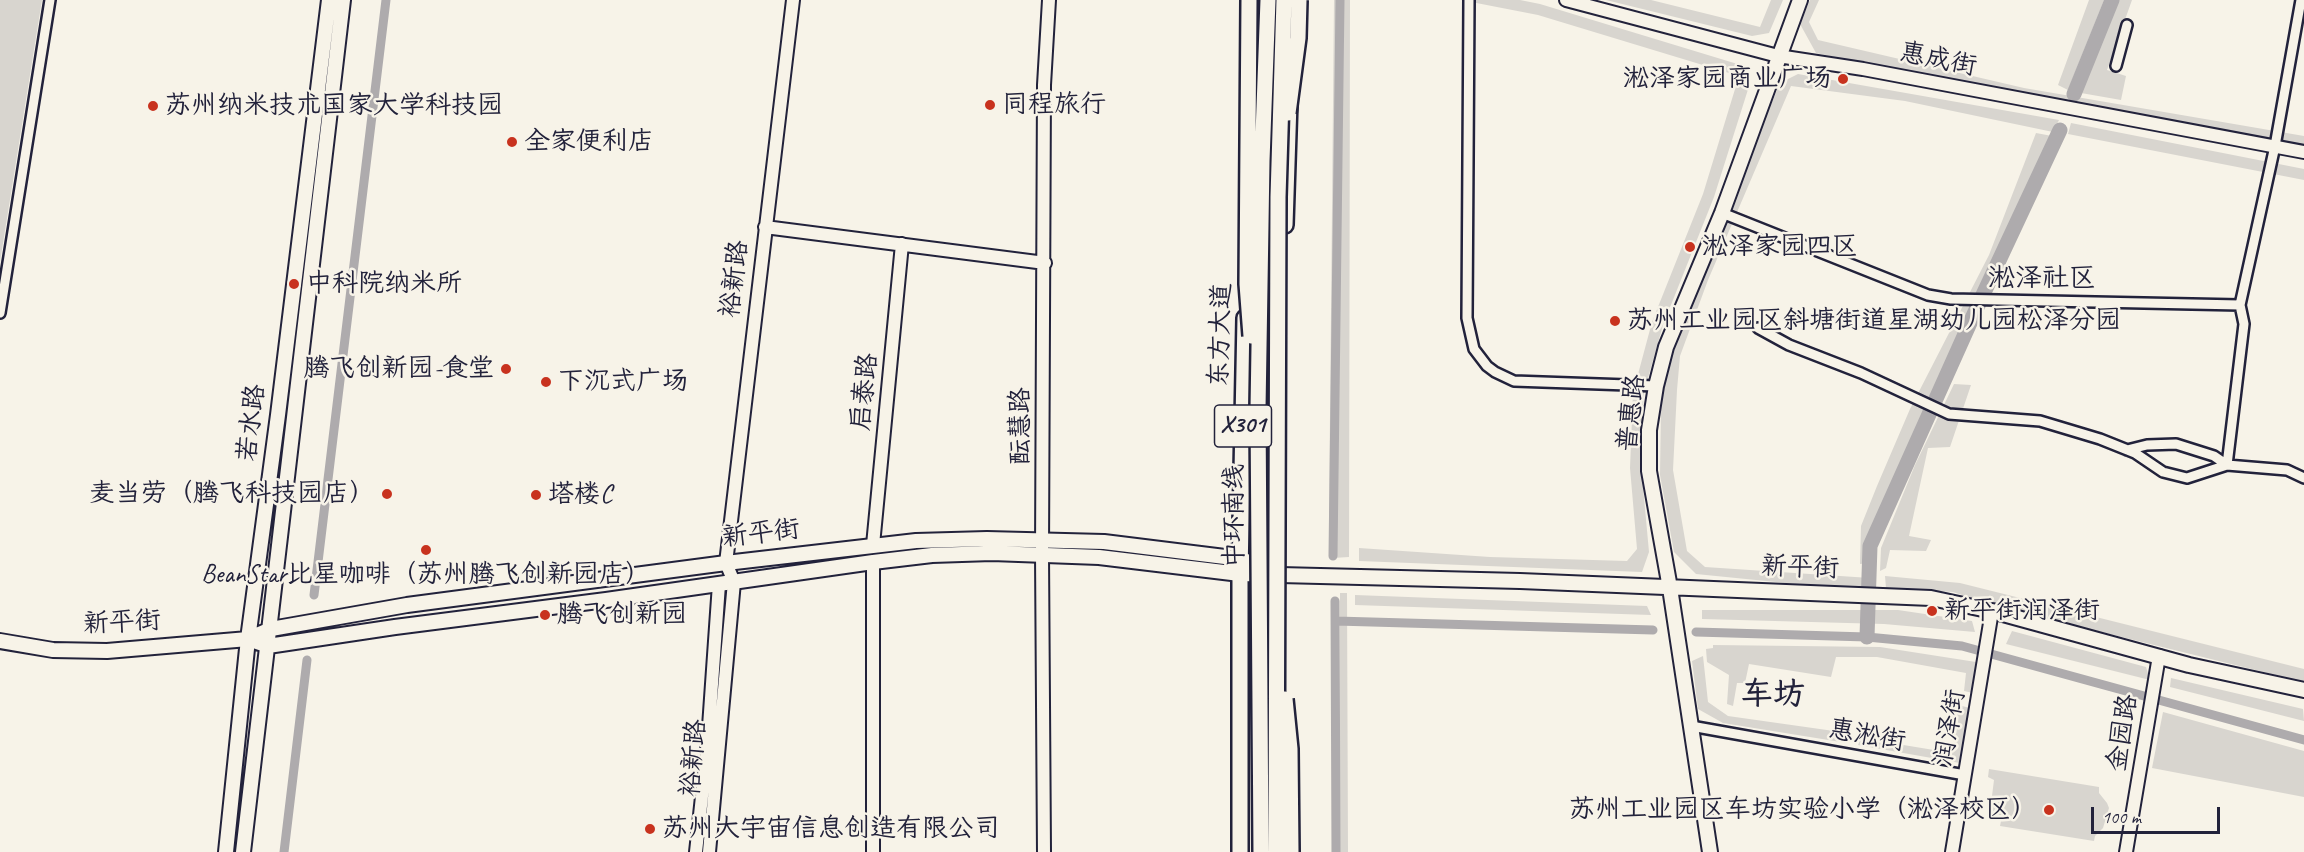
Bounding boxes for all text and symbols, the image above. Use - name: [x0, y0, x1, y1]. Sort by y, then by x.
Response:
- street label: 惠成街: [1897, 37, 1979, 83]
- place label: 淞泽家园商业广场: [1623, 63, 1831, 95]
- marker: 淞泽家园商业广场: [1836, 72, 1850, 86]
- place label: 同程旅行: [1002, 89, 1106, 121]
- place label: 苏州纳米技术国家大学科技园: [165, 90, 503, 122]
- marker: 同程旅行: [983, 98, 997, 112]
- marker: 苏州纳米技术国家大学科技园: [146, 99, 160, 113]
- place label: 全家便利店: [524, 126, 654, 158]
- marker: 全家便利店: [505, 135, 519, 149]
- place label: 淞泽家园四区: [1702, 231, 1858, 263]
- street label: 裕新路: [715, 238, 755, 320]
- marker: 淞泽家园四区: [1683, 240, 1697, 254]
- district label: 淞泽社区: [1988, 263, 2096, 295]
- place label: 中科院纳米所: [306, 268, 462, 300]
- marker: 中科院纳米所: [287, 277, 301, 291]
- street label: 东方大道: [1204, 282, 1238, 388]
- place label: 苏州工业园区斜塘街道星湖幼儿园松泽分园: [1627, 305, 2121, 337]
- marker: 苏州工业园区斜塘街道星湖幼儿园松泽分园: [1608, 314, 1622, 328]
- street label: 启泰路: [845, 352, 885, 432]
- place label: 腾飞创新园-食堂: [304, 353, 494, 385]
- marker: 腾飞创新园-食堂: [499, 362, 513, 376]
- place label: 下沉式广场: [558, 366, 688, 398]
- street label: 普惠路: [1612, 372, 1652, 454]
- marker: 下沉式广场: [539, 375, 553, 389]
- street label: 若水路: [232, 382, 272, 464]
- street label: 酝慧路: [1005, 387, 1037, 465]
- road number: X301: [1214, 405, 1272, 447]
- street label: 中环南线: [1219, 464, 1251, 568]
- place label: 麦当劳（腾飞科技园店）: [89, 478, 375, 510]
- place label: 塔楼C: [548, 479, 612, 511]
- marker: 麦当劳（腾飞科技园店）: [380, 487, 394, 501]
- marker: 塔楼C: [529, 488, 543, 502]
- street label: 新平街: [720, 514, 802, 554]
- marker: BeanStar比星咖啡（苏州腾飞创新园店）: [419, 543, 433, 557]
- street label: 新平街: [1760, 551, 1840, 585]
- place label: BeanStar比星咖啡（苏州腾飞创新园店）: [201, 559, 651, 591]
- place label: 新平街润泽街: [1944, 595, 2100, 627]
- place label: 腾飞创新园: [557, 599, 687, 631]
- marker: 新平街润泽街: [1925, 604, 1939, 618]
- street label: 新平街: [82, 605, 162, 641]
- marker: 腾飞创新园: [538, 608, 552, 622]
- district label: 车坊: [1741, 677, 1805, 715]
- street label: 润泽街: [1928, 687, 1972, 769]
- street label: 金园路: [2101, 692, 2145, 774]
- street label: 惠淞街: [1826, 714, 1908, 758]
- street label: 裕新路: [675, 718, 713, 798]
- place label: 苏州工业园区车坊实验小学（淞泽校区）: [1569, 794, 2037, 826]
- scale bar: [2094, 795, 2223, 833]
- marker: 苏州工业园区车坊实验小学（淞泽校区）: [2042, 803, 2056, 817]
- text: 100 m: [2102, 806, 2141, 828]
- place label: 苏州大宇宙信息创造有限公司: [662, 813, 1000, 845]
- marker: 苏州大宇宙信息创造有限公司: [643, 822, 657, 836]

